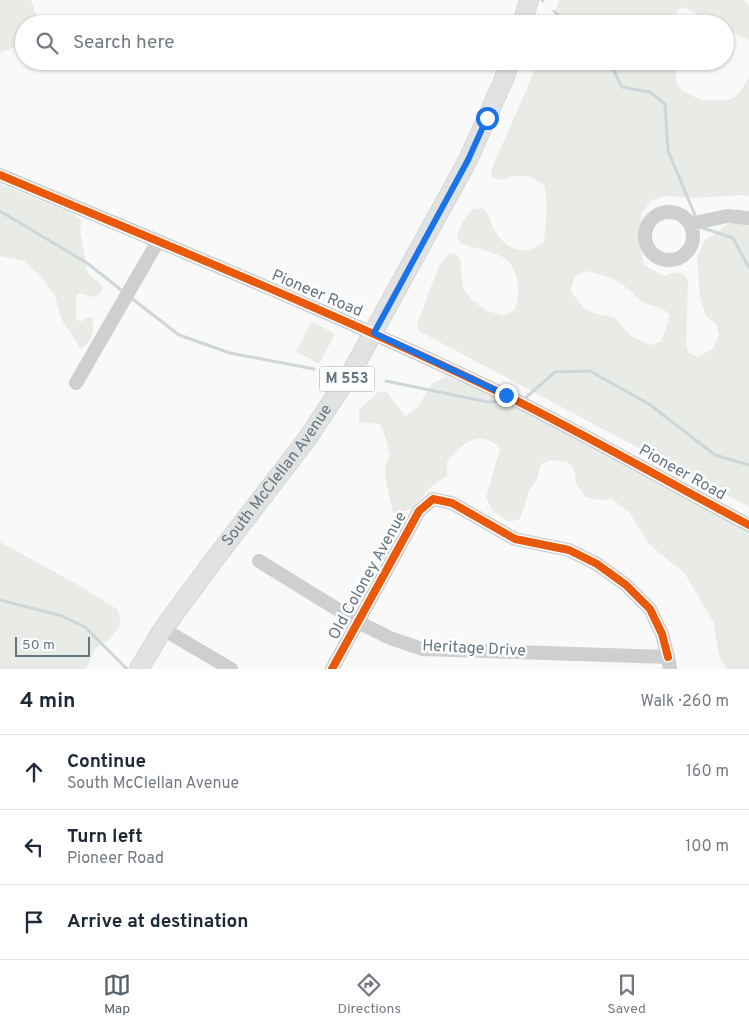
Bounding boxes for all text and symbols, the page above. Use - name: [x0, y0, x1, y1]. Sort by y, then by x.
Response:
- search box: [15, 15, 734, 70]
- icon: search: [33, 29, 61, 57]
- text: Search here: [73, 31, 175, 55]
- route start: [476, 107, 499, 130]
- street label: Pioneer Road: [268, 266, 366, 322]
- road number: M 553: [320, 366, 374, 392]
- route end: [495, 384, 518, 407]
- street label: South McClellan Avenue: [218, 401, 337, 551]
- street label: Pioneer Road: [635, 441, 729, 505]
- street label: Old Coloney Avenue: [324, 508, 412, 644]
- scale bar: [15, 634, 90, 657]
- street label: Heritage Drive: [422, 636, 526, 662]
- text: 50 m: [22, 637, 55, 654]
- text: 4 min: [20, 688, 76, 715]
- text: Walk · 260 m: [640, 692, 729, 712]
- text: Continue: [67, 750, 146, 774]
- icon: ahead: [20, 758, 48, 786]
- text: 160 m: [686, 762, 729, 782]
- text: South McClellan Avenue: [67, 774, 239, 794]
- text: Turn left: [67, 825, 143, 849]
- icon: left: [20, 833, 48, 861]
- text: 100 m: [685, 837, 729, 857]
- text: Pioneer Road: [67, 849, 164, 869]
- icon: arrive: [20, 908, 48, 936]
- text: Arrive at destination: [67, 910, 248, 934]
- tab: Map: [103, 971, 131, 1018]
- tab: Directions: [337, 971, 401, 1018]
- tab: Saved: [607, 971, 646, 1018]

